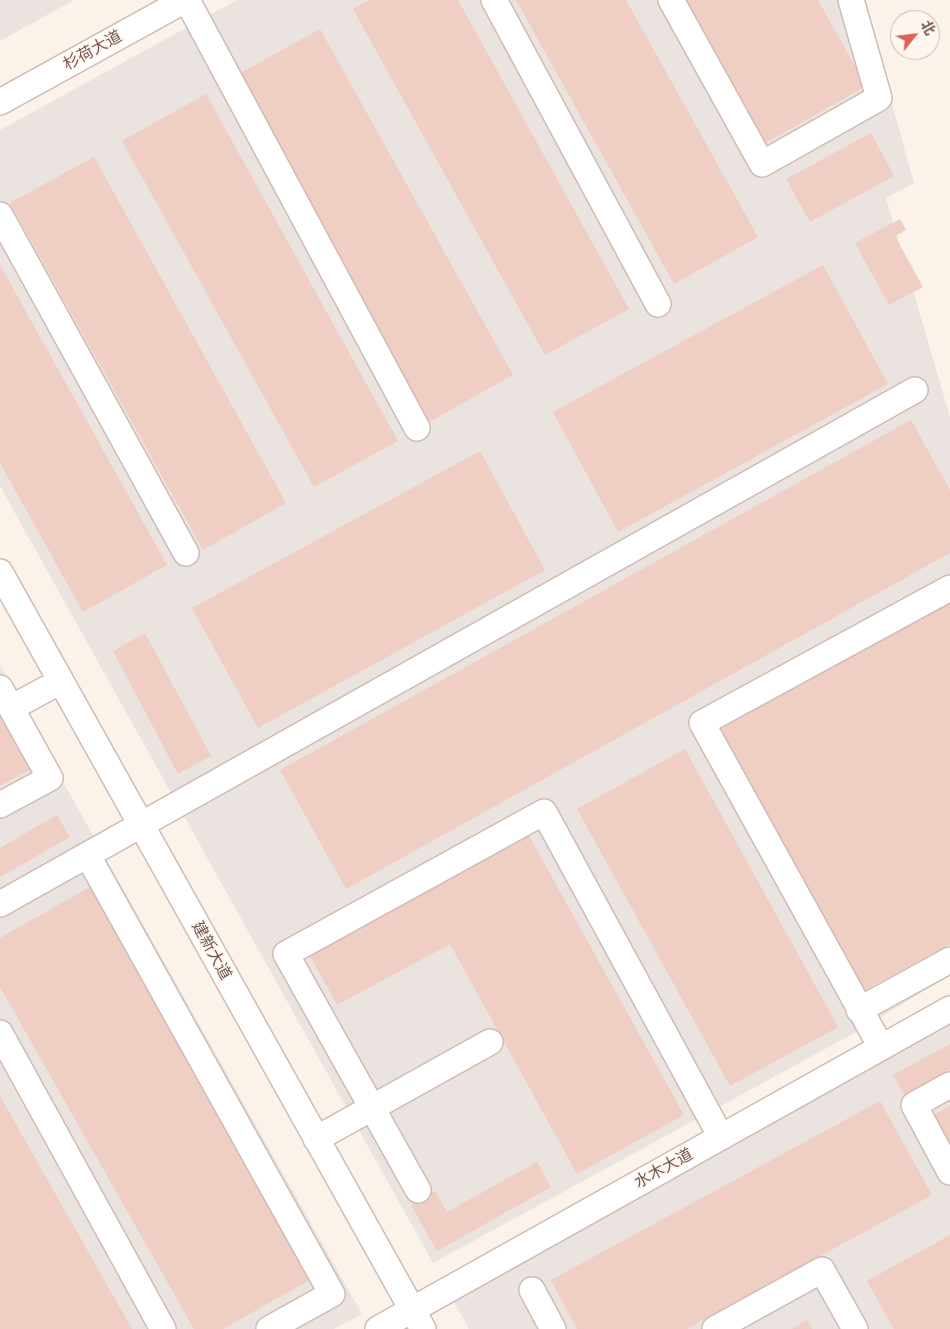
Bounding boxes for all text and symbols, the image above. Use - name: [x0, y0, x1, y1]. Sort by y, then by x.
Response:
- north arrow: [890, 10, 940, 60]
- text: 北: [917, 18, 939, 38]
- street label: 杉荷大道: [60, 27, 126, 75]
- street label: 建新大道: [187, 918, 235, 984]
- street label: 水木大道: [631, 1145, 697, 1193]

